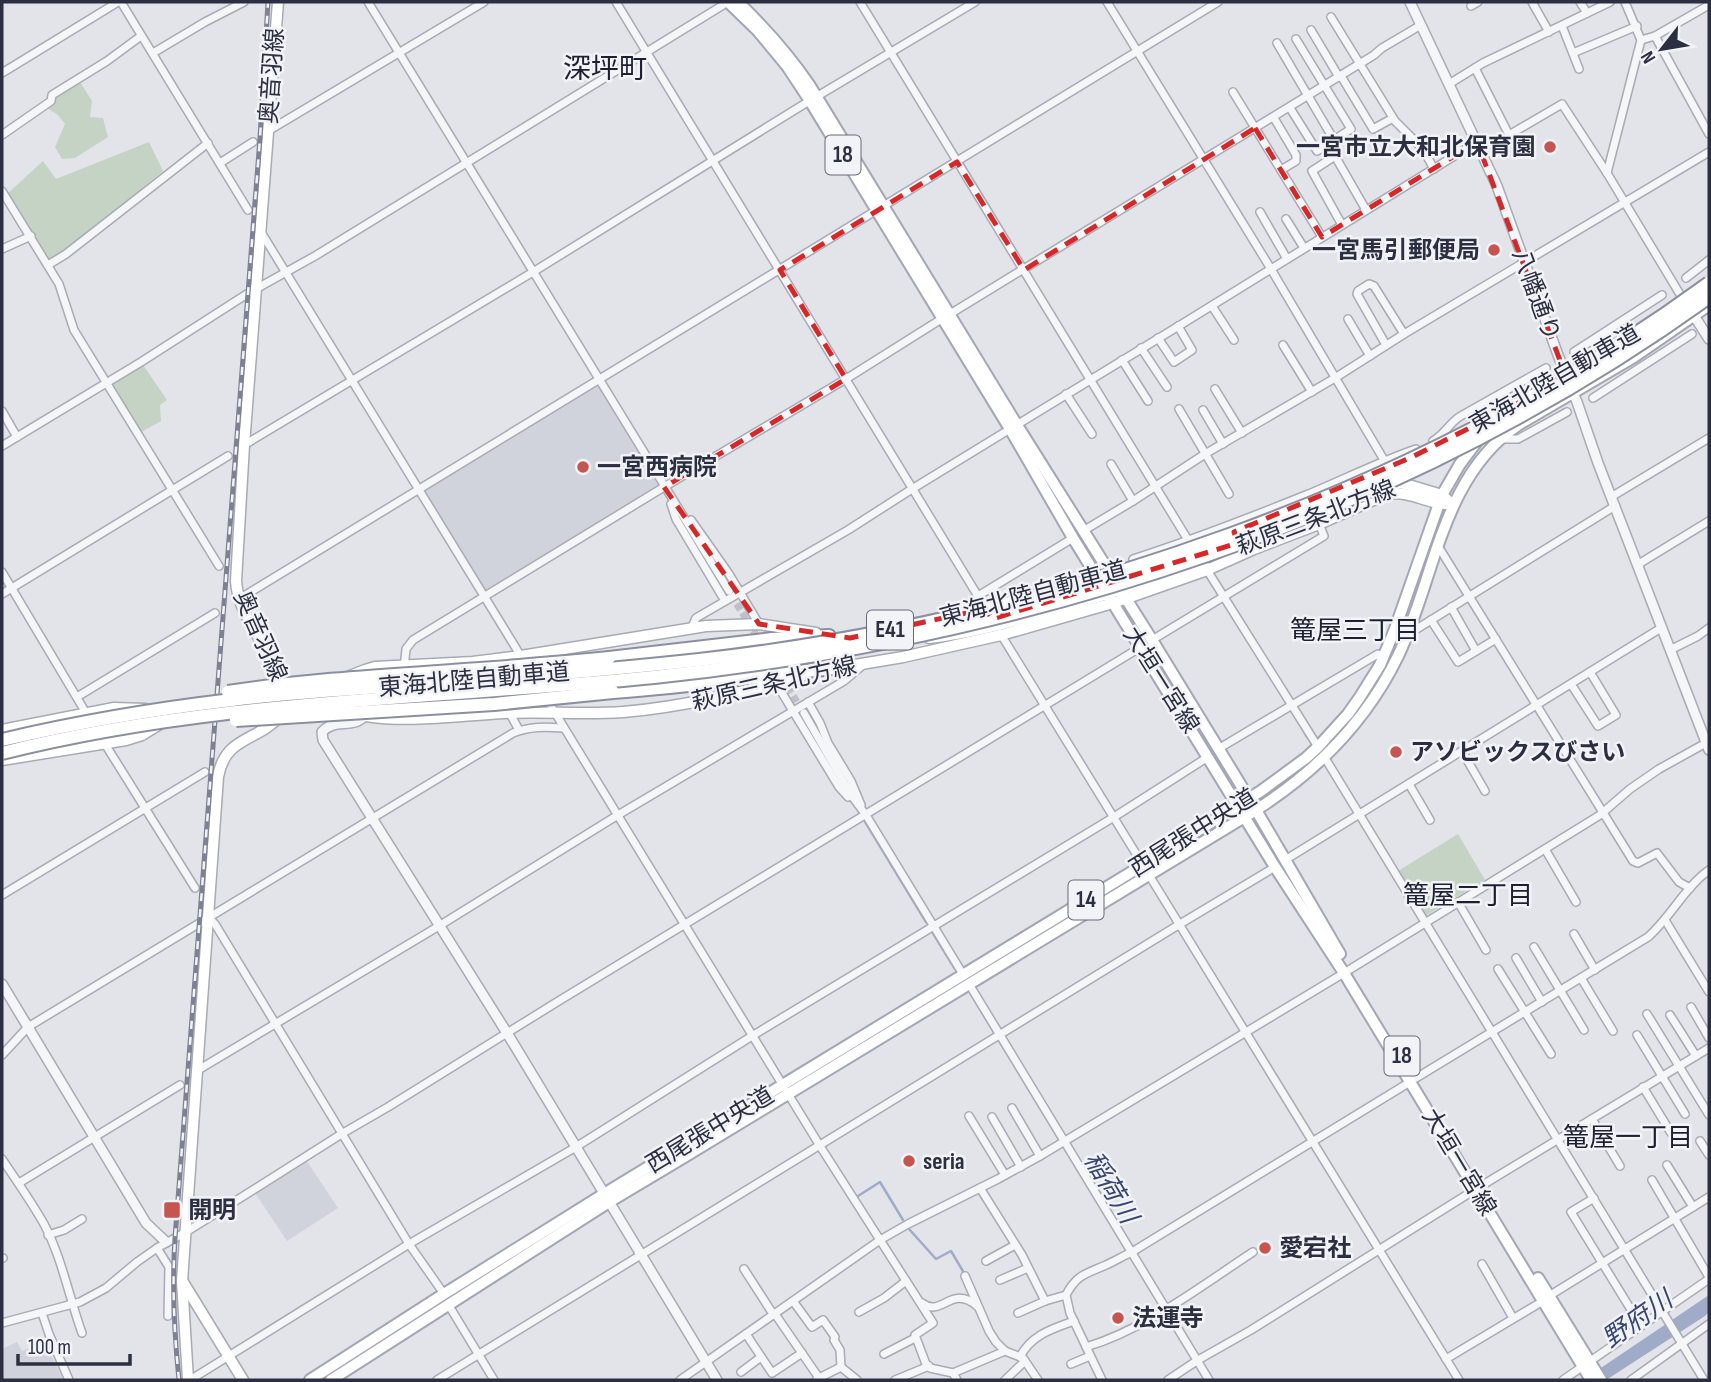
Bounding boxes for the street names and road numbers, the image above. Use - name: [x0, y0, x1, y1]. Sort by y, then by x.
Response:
- street label: 奥音羽線: [254, 27, 290, 125]
- road number: 18: [826, 136, 860, 174]
- street label: 八幡通り: [1506, 245, 1566, 345]
- street label: 東海北陸自動車道: [1465, 318, 1645, 440]
- street label: 萩原三条北方線: [1232, 474, 1400, 562]
- street label: 東海北陸自動車道: [937, 555, 1129, 633]
- street label: 奥音羽線: [227, 586, 293, 686]
- road number: E41: [867, 610, 913, 650]
- street label: 大垣一宮線: [1117, 621, 1205, 739]
- street label: 萩原三条北方線: [689, 651, 859, 717]
- street label: 東海北陸自動車道: [377, 657, 571, 703]
- street label: 西尾張中央道: [1124, 783, 1262, 883]
- road number: 14: [1068, 880, 1104, 920]
- road number: 18: [1384, 1036, 1420, 1076]
- street label: 西尾張中央道: [641, 1080, 779, 1180]
- street label: 大垣一宮線: [1416, 1103, 1502, 1221]

